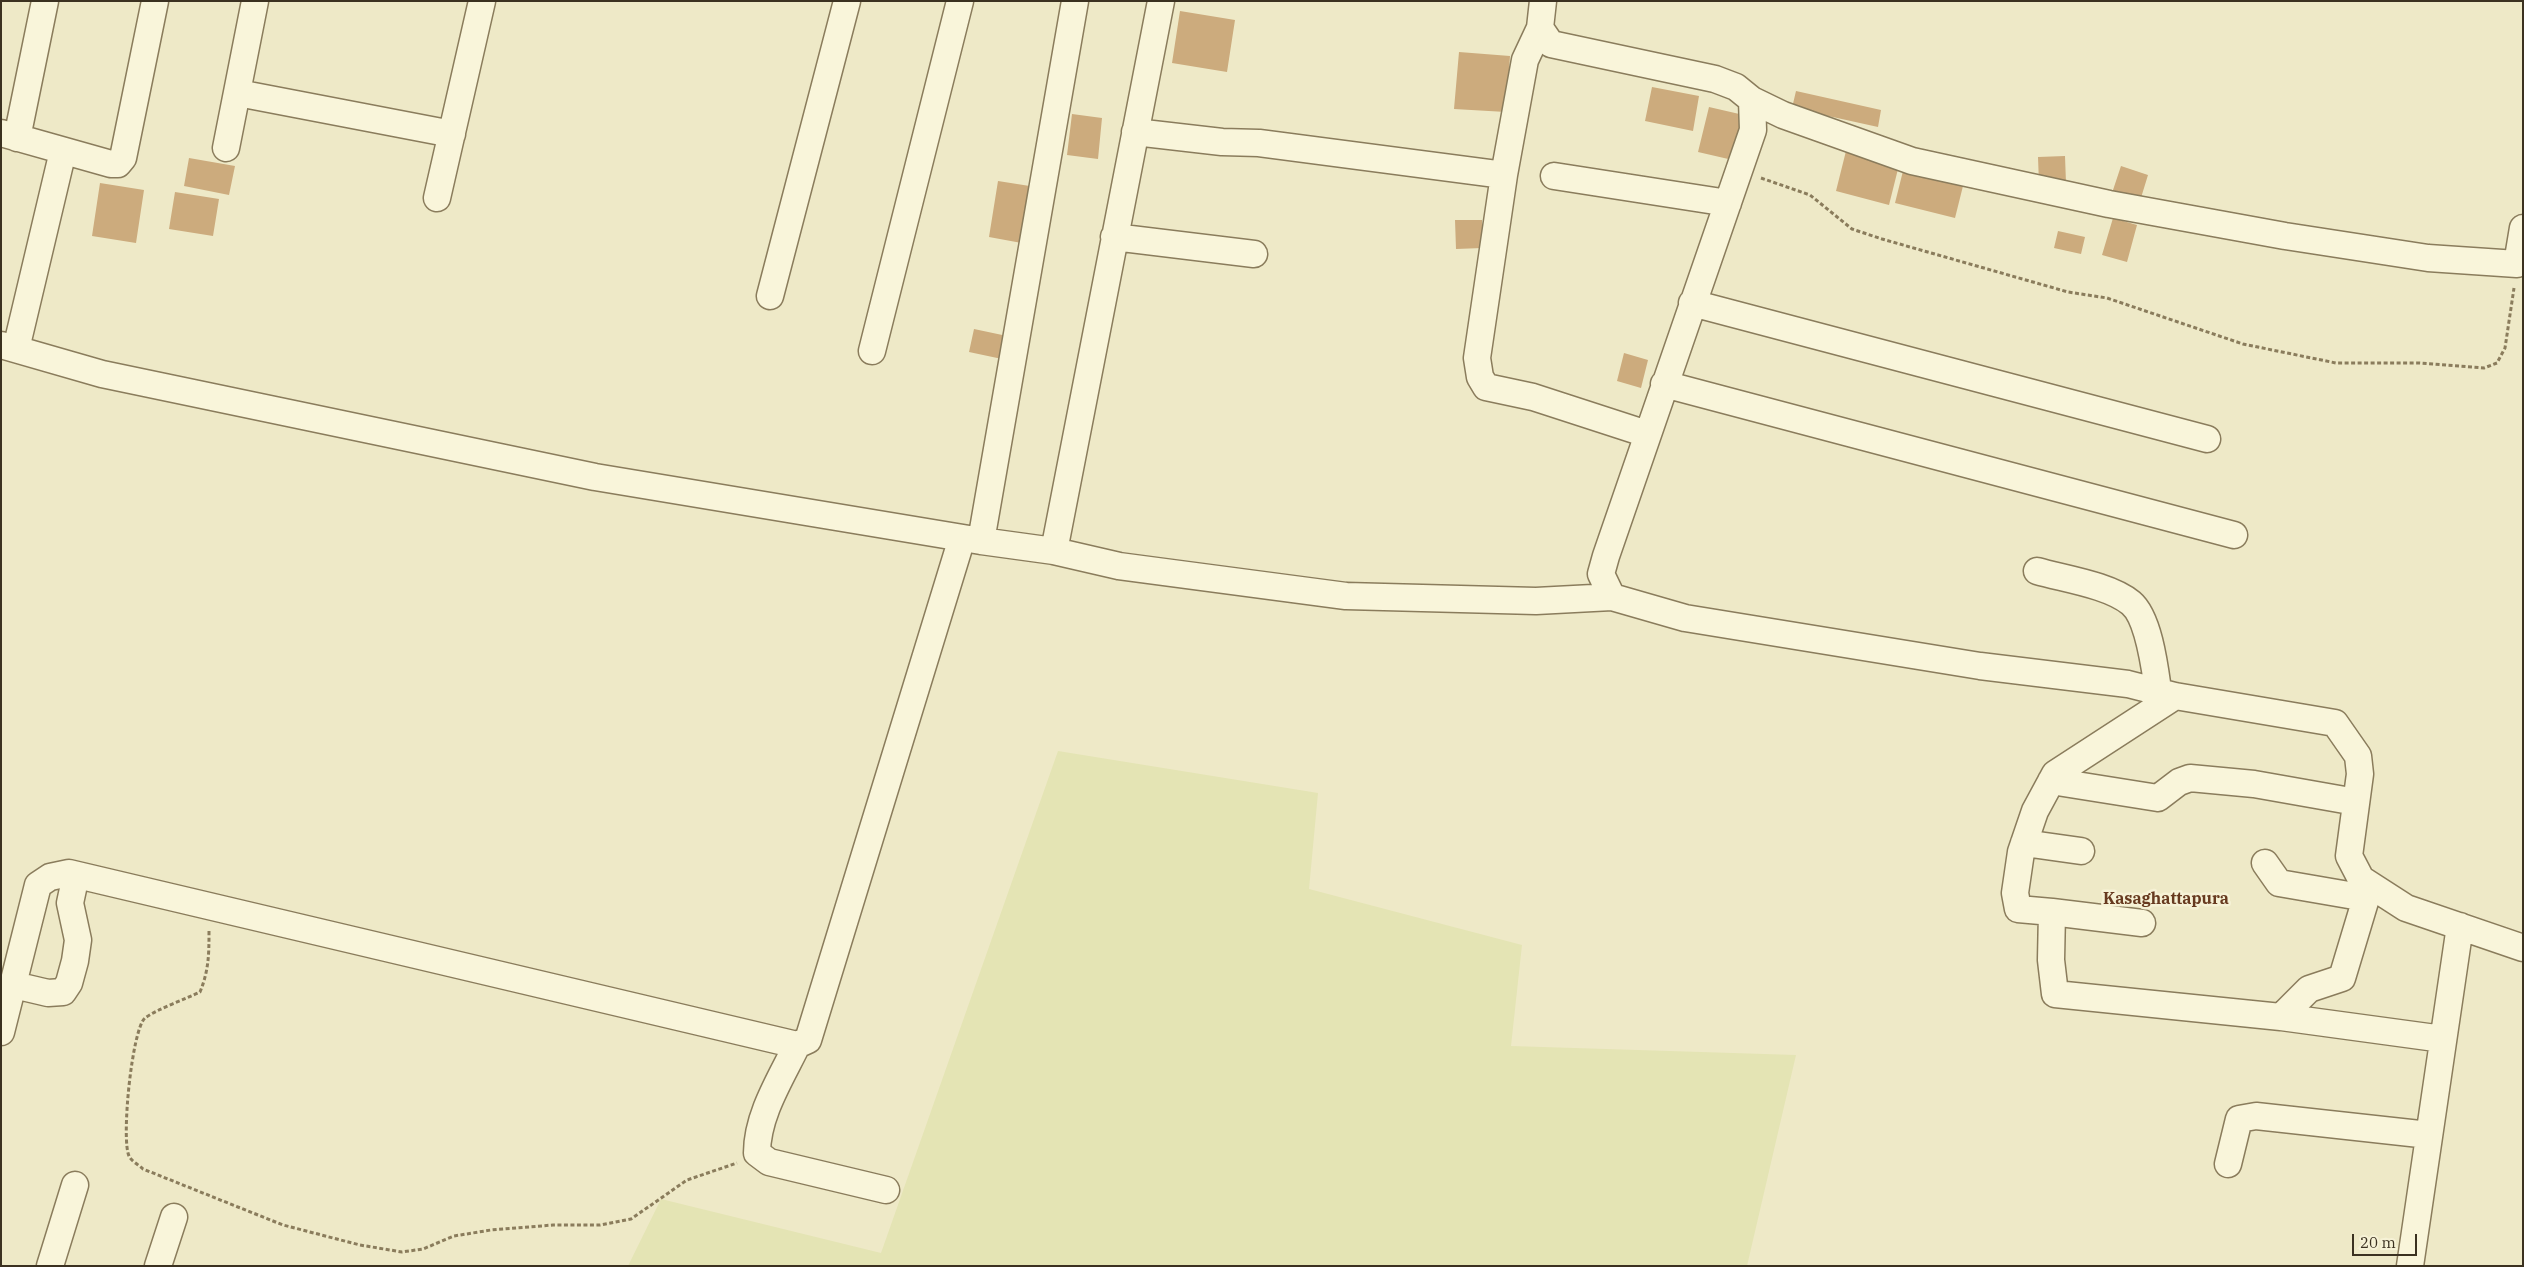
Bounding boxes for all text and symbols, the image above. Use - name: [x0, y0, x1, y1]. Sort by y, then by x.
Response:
- district label: Kasaghattapura: [2103, 889, 2229, 909]
- scale bar: [2354, 1224, 2419, 1256]
- text: 20 m: [2360, 1233, 2396, 1252]

